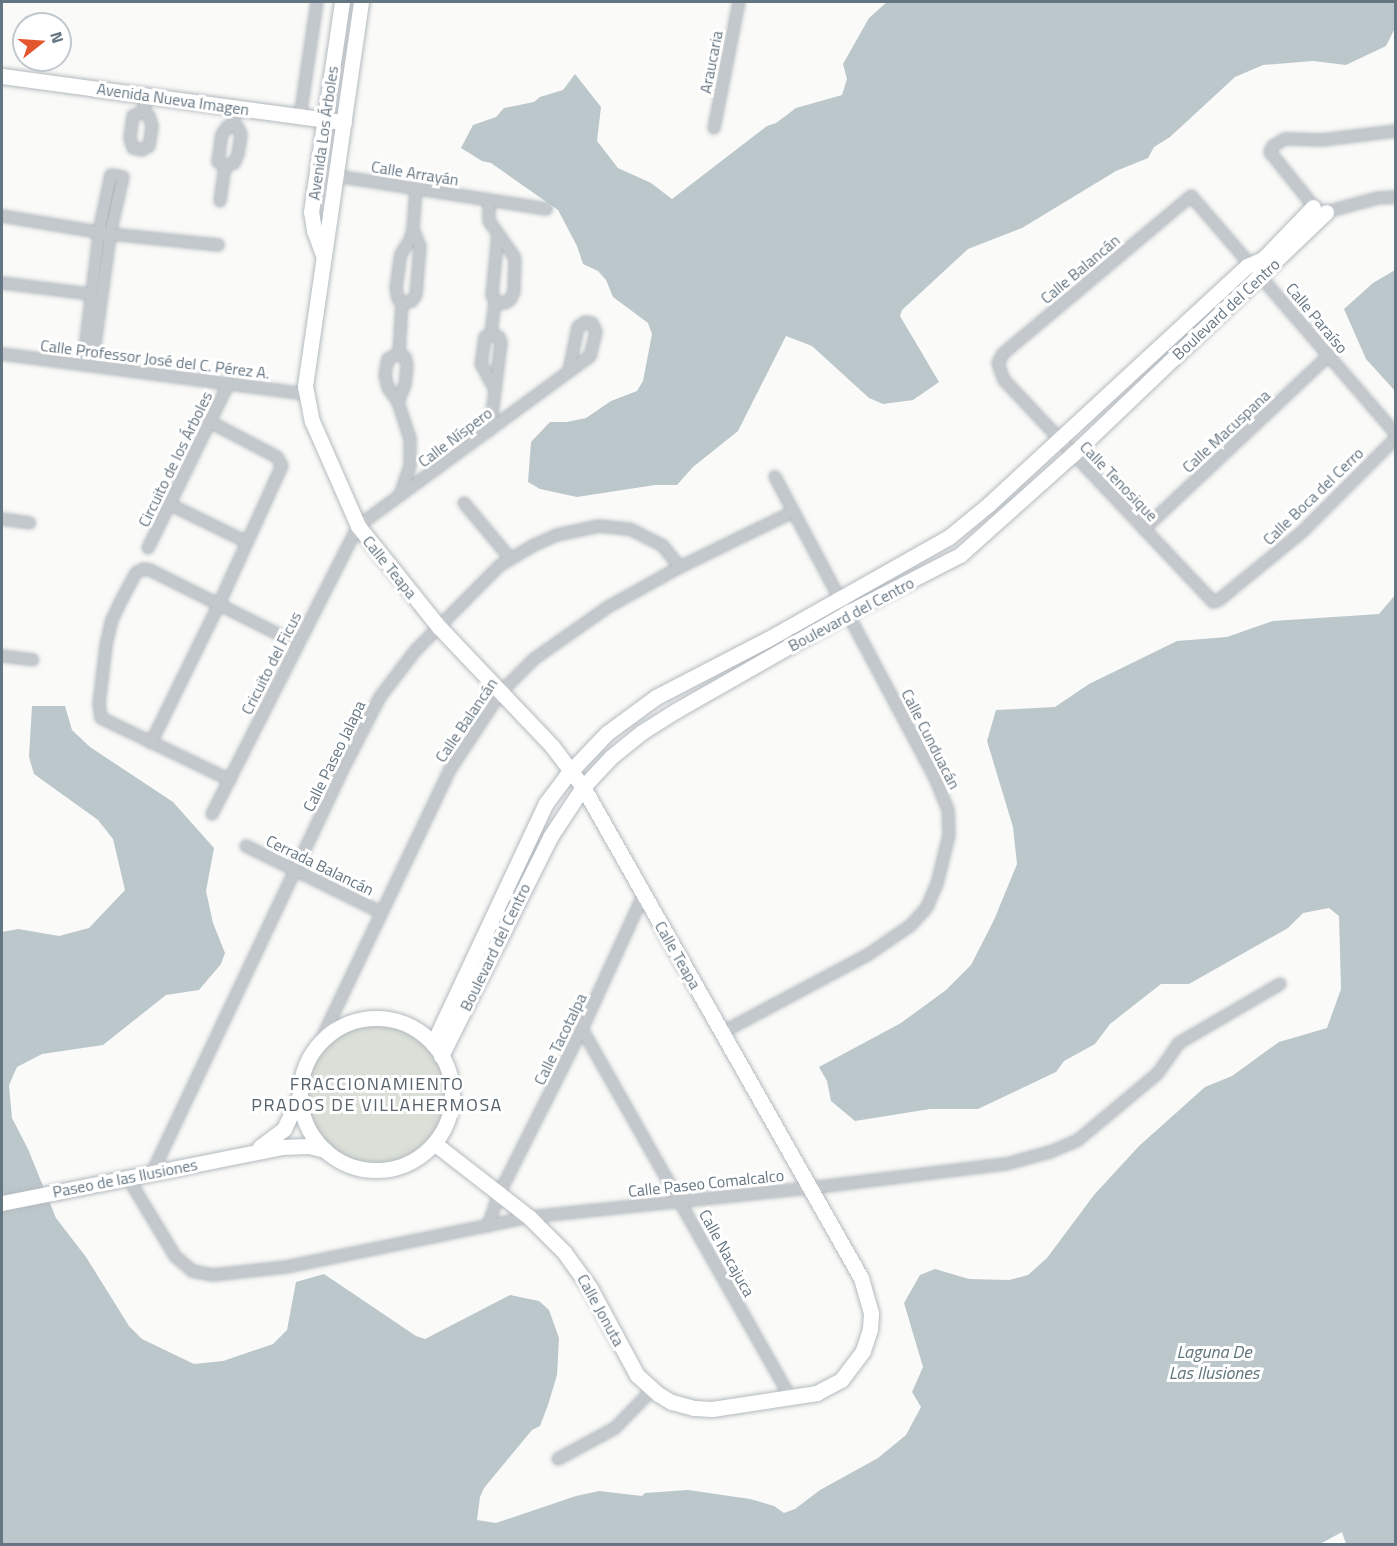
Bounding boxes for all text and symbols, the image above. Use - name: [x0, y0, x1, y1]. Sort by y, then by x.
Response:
- north arrow: [12, 12, 72, 72]
- text: N: [44, 29, 70, 46]
- street label: Araucaria: [696, 29, 726, 95]
- street label: Avenida Los Árboles: [304, 65, 342, 201]
- street label: Avenida Nueva Imagen: [96, 79, 250, 119]
- street label: Calle Arrayán: [370, 157, 460, 189]
- street label: Calle Balancán: [1036, 230, 1124, 308]
- street label: Boulevard del Centro: [1168, 254, 1284, 364]
- street label: Calle Paraíso: [1282, 279, 1352, 357]
- street label: Calle Professor José del C. Pérez A.: [39, 335, 271, 383]
- street label: Calle Macuspana: [1178, 385, 1274, 477]
- street label: Circuito de los Árboles: [134, 388, 216, 530]
- street label: Calle Níspero: [414, 403, 496, 471]
- street label: Calle Tenosique: [1076, 437, 1162, 525]
- street label: Calle Boca del Cerro: [1259, 443, 1367, 549]
- street label: Calle Teapa: [359, 532, 421, 602]
- street label: Boulevard del Centro: [785, 573, 917, 655]
- street label: Cricuito del Ficus: [237, 608, 305, 718]
- street label: Calle Balancán: [431, 674, 501, 766]
- street label: Calle Cunduacán: [898, 686, 964, 792]
- street label: Calle Paseo Jalapa: [299, 697, 369, 815]
- street label: Cerrada Balancán: [263, 831, 377, 899]
- street label: Boulevard del Centro: [456, 880, 534, 1014]
- street label: Calle Teapa: [651, 918, 705, 992]
- street label: Calle Tacotalpa: [530, 990, 590, 1088]
- district label: FRACCIONAMIENTO PRADOS DE VILLAHERMOSA: [251, 1074, 503, 1116]
- street label: Paseo de las Ilusiones: [51, 1155, 199, 1201]
- street label: Calle Paseo Comalcalco: [627, 1165, 785, 1201]
- street label: Calle Nacajuca: [695, 1206, 759, 1300]
- street label: Calle Jonuta: [573, 1271, 629, 1349]
- water label: Laguna De Las Ilusiones: [1169, 1342, 1259, 1384]

